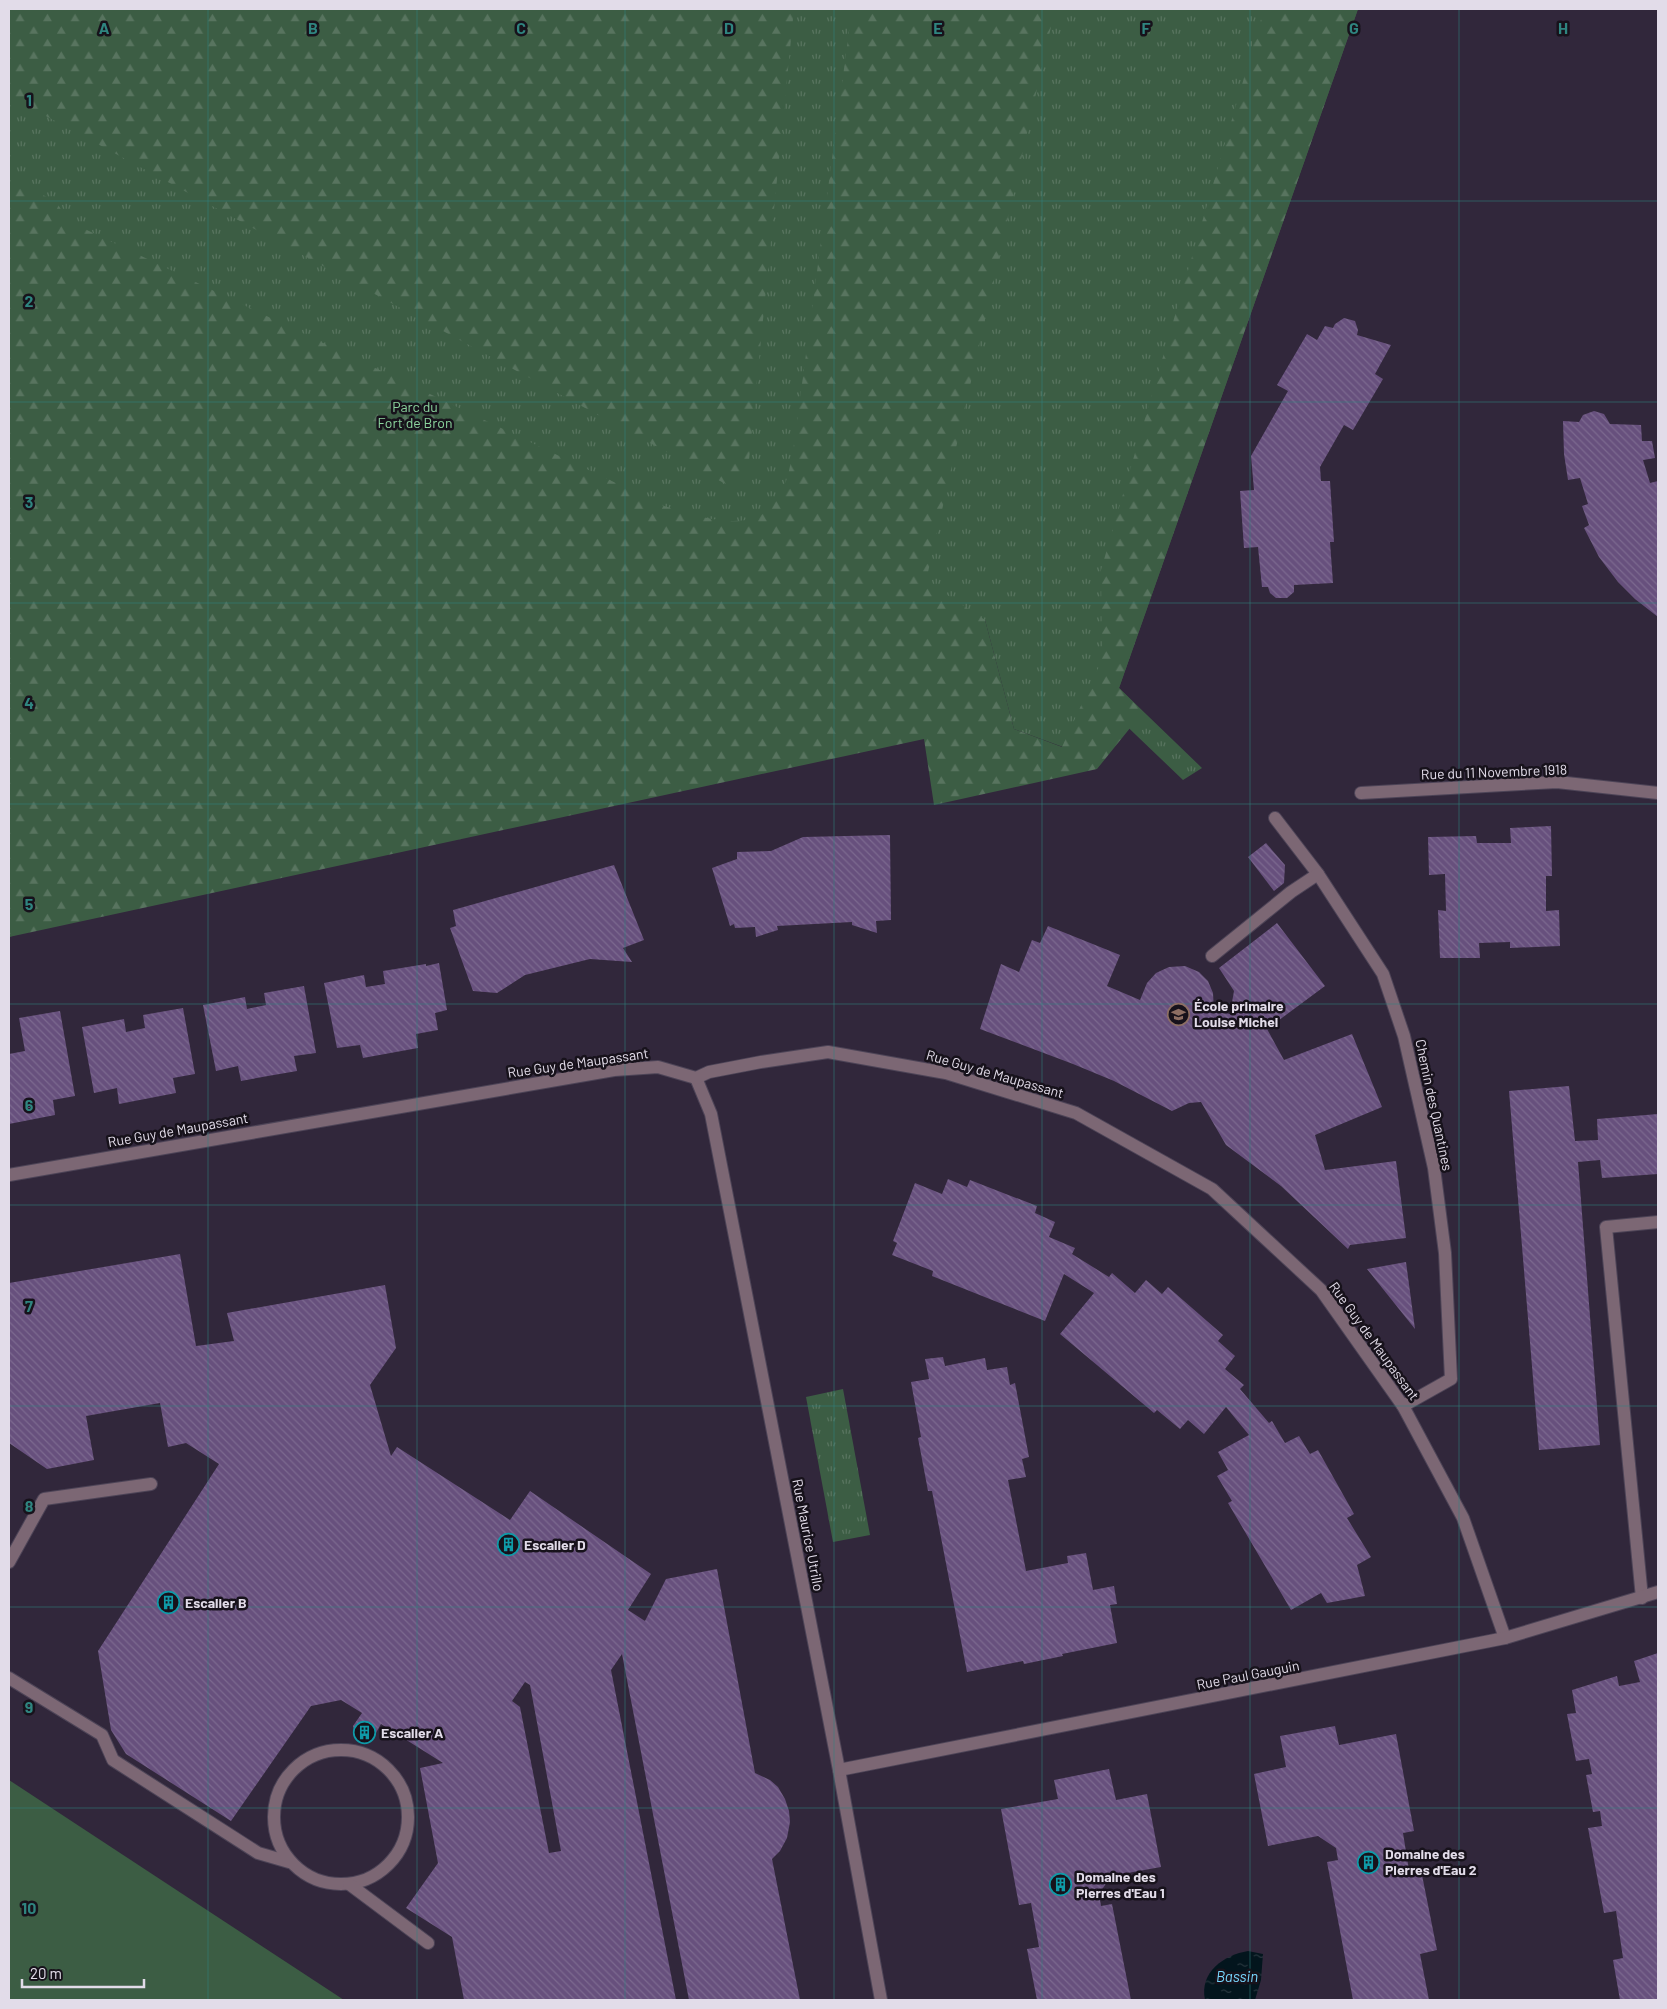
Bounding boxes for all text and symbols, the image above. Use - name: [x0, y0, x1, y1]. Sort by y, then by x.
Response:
- text: A: [99, 18, 110, 37]
- text: B: [308, 18, 318, 37]
- text: C: [516, 18, 526, 37]
- text: D: [724, 18, 734, 37]
- text: E: [933, 18, 943, 37]
- text: F: [1142, 18, 1151, 37]
- text: G: [1349, 18, 1359, 37]
- text: H: [1558, 18, 1568, 37]
- text: 1: [26, 90, 32, 109]
- text: 2: [25, 291, 34, 310]
- park label: Parc du Fort de Bron: [377, 398, 453, 431]
- text: 3: [25, 492, 33, 511]
- text: 4: [24, 693, 34, 712]
- street label: Rue du 11 Novembre 1918: [1421, 760, 1567, 783]
- text: 5: [25, 894, 34, 913]
- place label: École primaire Louise Michel: [1194, 997, 1284, 1030]
- school or university icon: École primaire Louise Michel: [1166, 1002, 1190, 1026]
- street label: Chemin des Quantines: [1412, 1038, 1457, 1172]
- street label: Rue Guy de Maupassant: [506, 1044, 650, 1081]
- street label: Rue Guy de Maupassant: [924, 1046, 1066, 1101]
- text: 6: [25, 1095, 34, 1114]
- street label: Rue Guy de Maupassant: [106, 1109, 249, 1150]
- street label: Rue Guy de Maupassant: [1326, 1278, 1423, 1403]
- text: 7: [25, 1296, 33, 1315]
- street label: Rue Maurice Utrillo: [789, 1477, 828, 1593]
- text: 8: [25, 1496, 34, 1515]
- building icon: Escalier D: [496, 1533, 520, 1557]
- place label: Escalier D: [524, 1536, 586, 1553]
- building icon: Escalier B: [157, 1591, 181, 1615]
- place label: Escalier B: [185, 1594, 247, 1611]
- street label: Rue Paul Gauguin: [1195, 1656, 1301, 1693]
- text: 9: [25, 1697, 33, 1716]
- building icon: Escalier A: [353, 1721, 377, 1745]
- place label: Escalier A: [381, 1724, 444, 1741]
- place label: Domaine des Pierres d'Eau 2: [1385, 1845, 1477, 1878]
- building icon: Domaine des Pierres d'Eau 2: [1357, 1850, 1381, 1874]
- place label: Domaine des Pierres d'Eau 1: [1076, 1868, 1165, 1901]
- building icon: Domaine des Pierres d'Eau 1: [1048, 1873, 1072, 1897]
- text: 10: [22, 1898, 36, 1917]
- scale bar: [22, 1956, 145, 1988]
- text: 20 m: [30, 1964, 62, 1982]
- water label: Bassin: [1216, 1967, 1258, 1985]

